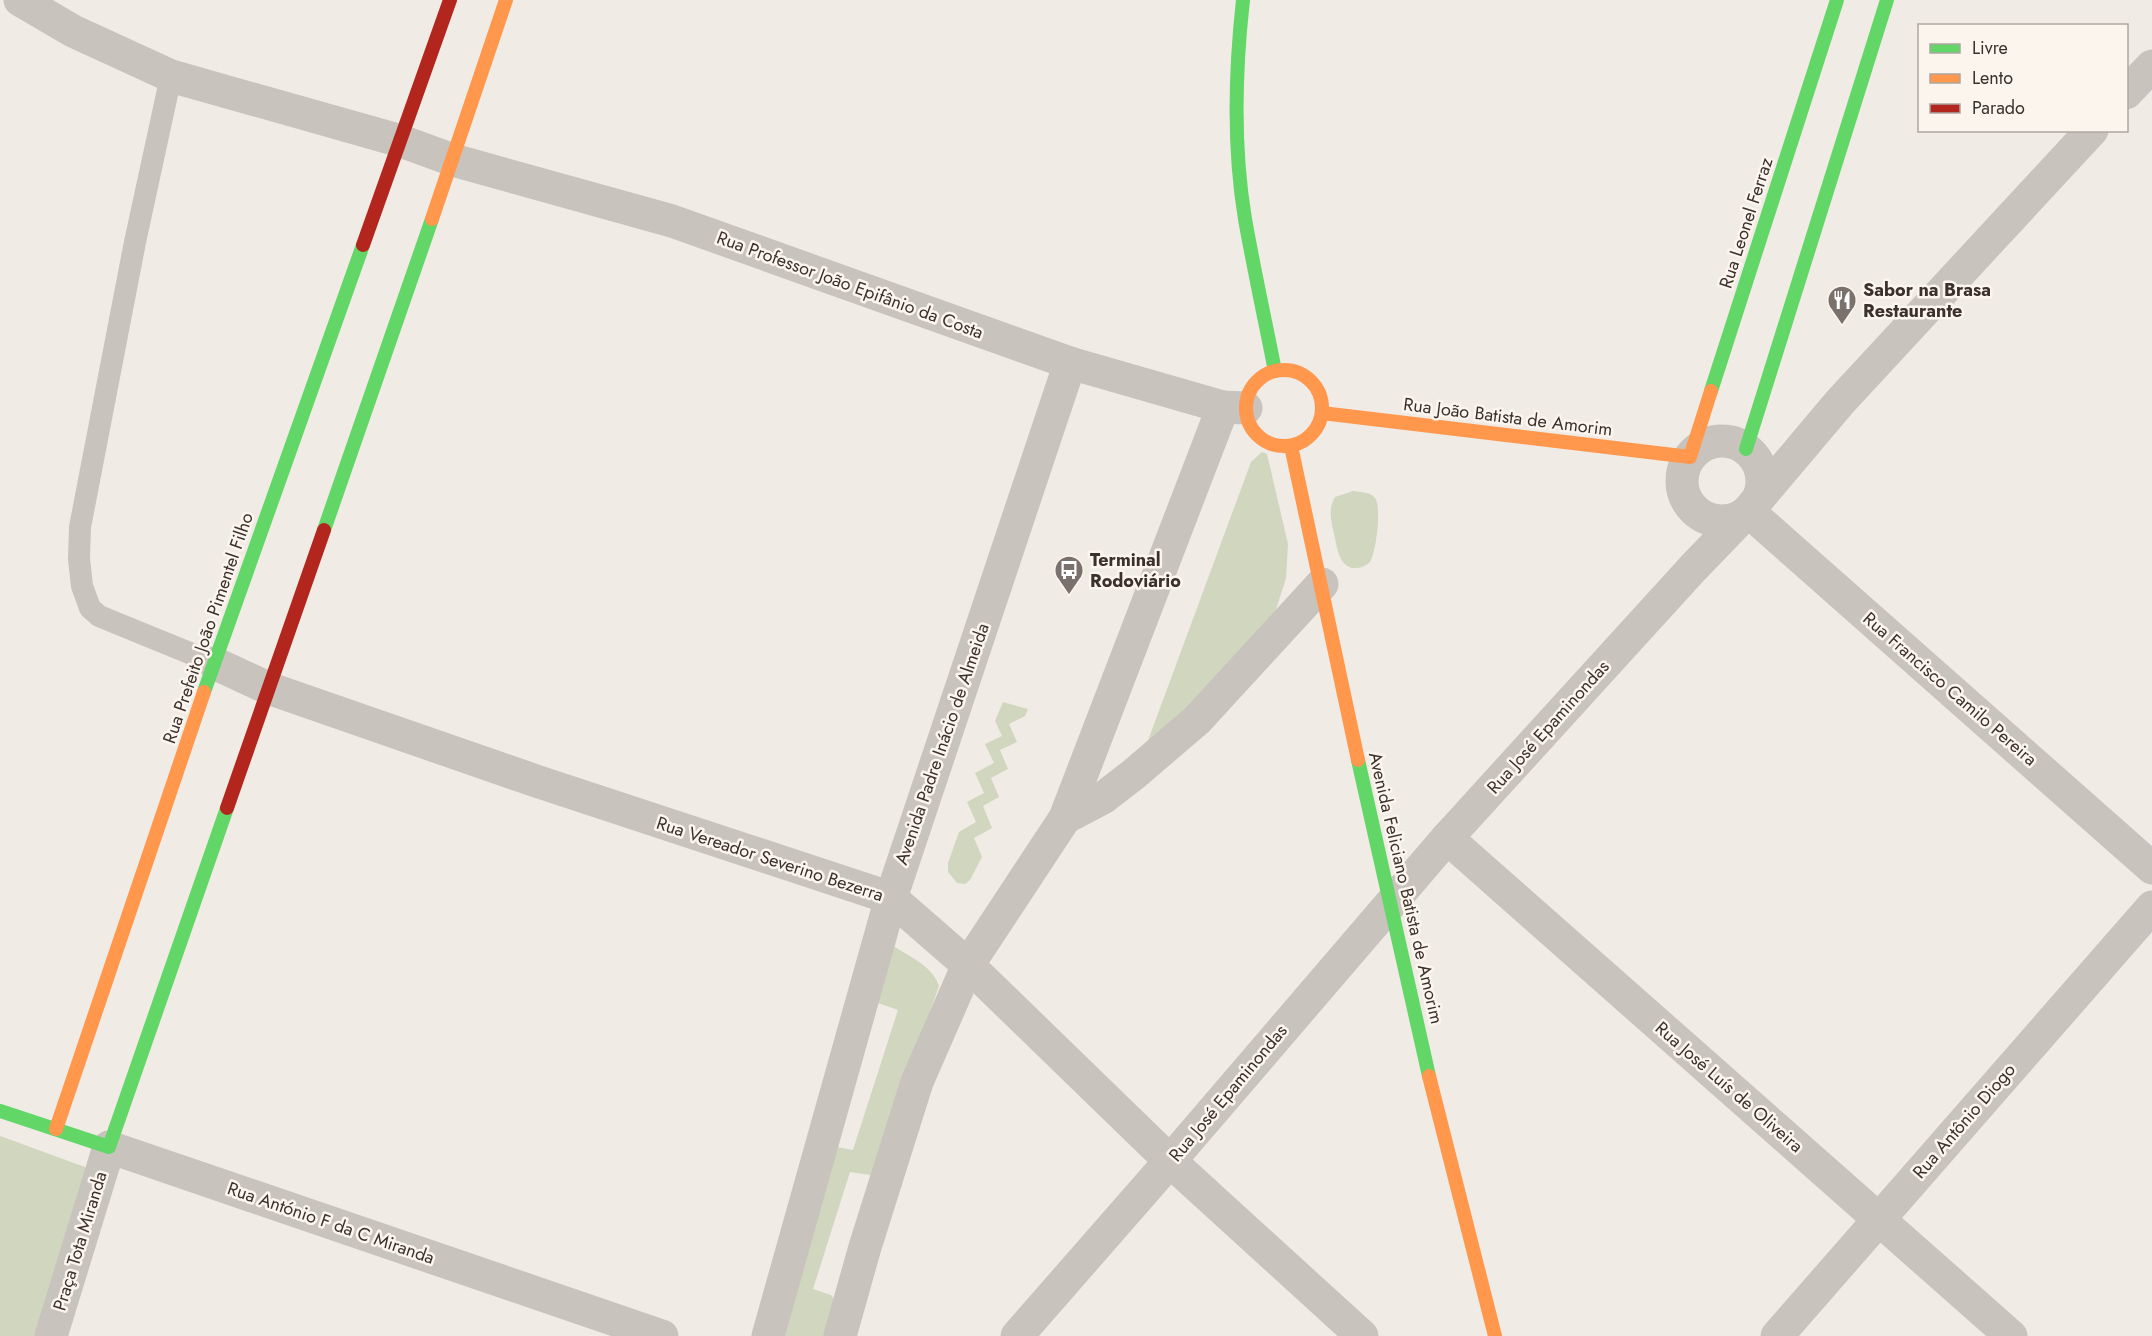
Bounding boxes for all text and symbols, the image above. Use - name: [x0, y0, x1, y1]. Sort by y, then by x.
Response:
- legend: [1918, 24, 2128, 132]
- text: Livre: [1972, 35, 2008, 61]
- text: Lento: [1972, 65, 2013, 91]
- text: Parado: [1972, 95, 2025, 121]
- street label: Rua Leonel Ferraz: [1713, 154, 1780, 292]
- street label: Rua Professor João Epifânio da Costa: [713, 225, 987, 345]
- place label: Sabor na Brasa Restaurante: [1863, 277, 1991, 324]
- restaurant icon: Sabor na Brasa Restaurante: [1826, 284, 1858, 326]
- street label: Rua João Batista de Amorim: [1402, 391, 1614, 443]
- street label: Rua Prefeito João Pimentel Filho: [156, 509, 260, 747]
- place label: Terminal Rodoviário: [1090, 547, 1181, 594]
- bus stop icon: Terminal Rodoviário: [1053, 554, 1085, 596]
- street label: Rua Francisco Camilo Pereira: [1857, 606, 2043, 772]
- street label: Avenida Padre Inácio de Almeida: [888, 620, 996, 868]
- street label: Rua José Epaminondas: [1481, 654, 1615, 800]
- street label: Avenida Feliciano Batista de Amorim: [1362, 749, 1450, 1027]
- street label: Rua Vereador Severino Bezerra: [653, 810, 887, 908]
- street label: Rua José Luís de Oliveira: [1649, 1015, 1809, 1159]
- street label: Rua José Epaminondas: [1163, 1019, 1293, 1167]
- street label: Rua Antônio Diogo: [1907, 1058, 2022, 1184]
- street label: Praça Tota Miranda: [46, 1168, 114, 1314]
- street label: Rua António F da C Miranda: [224, 1175, 438, 1271]

